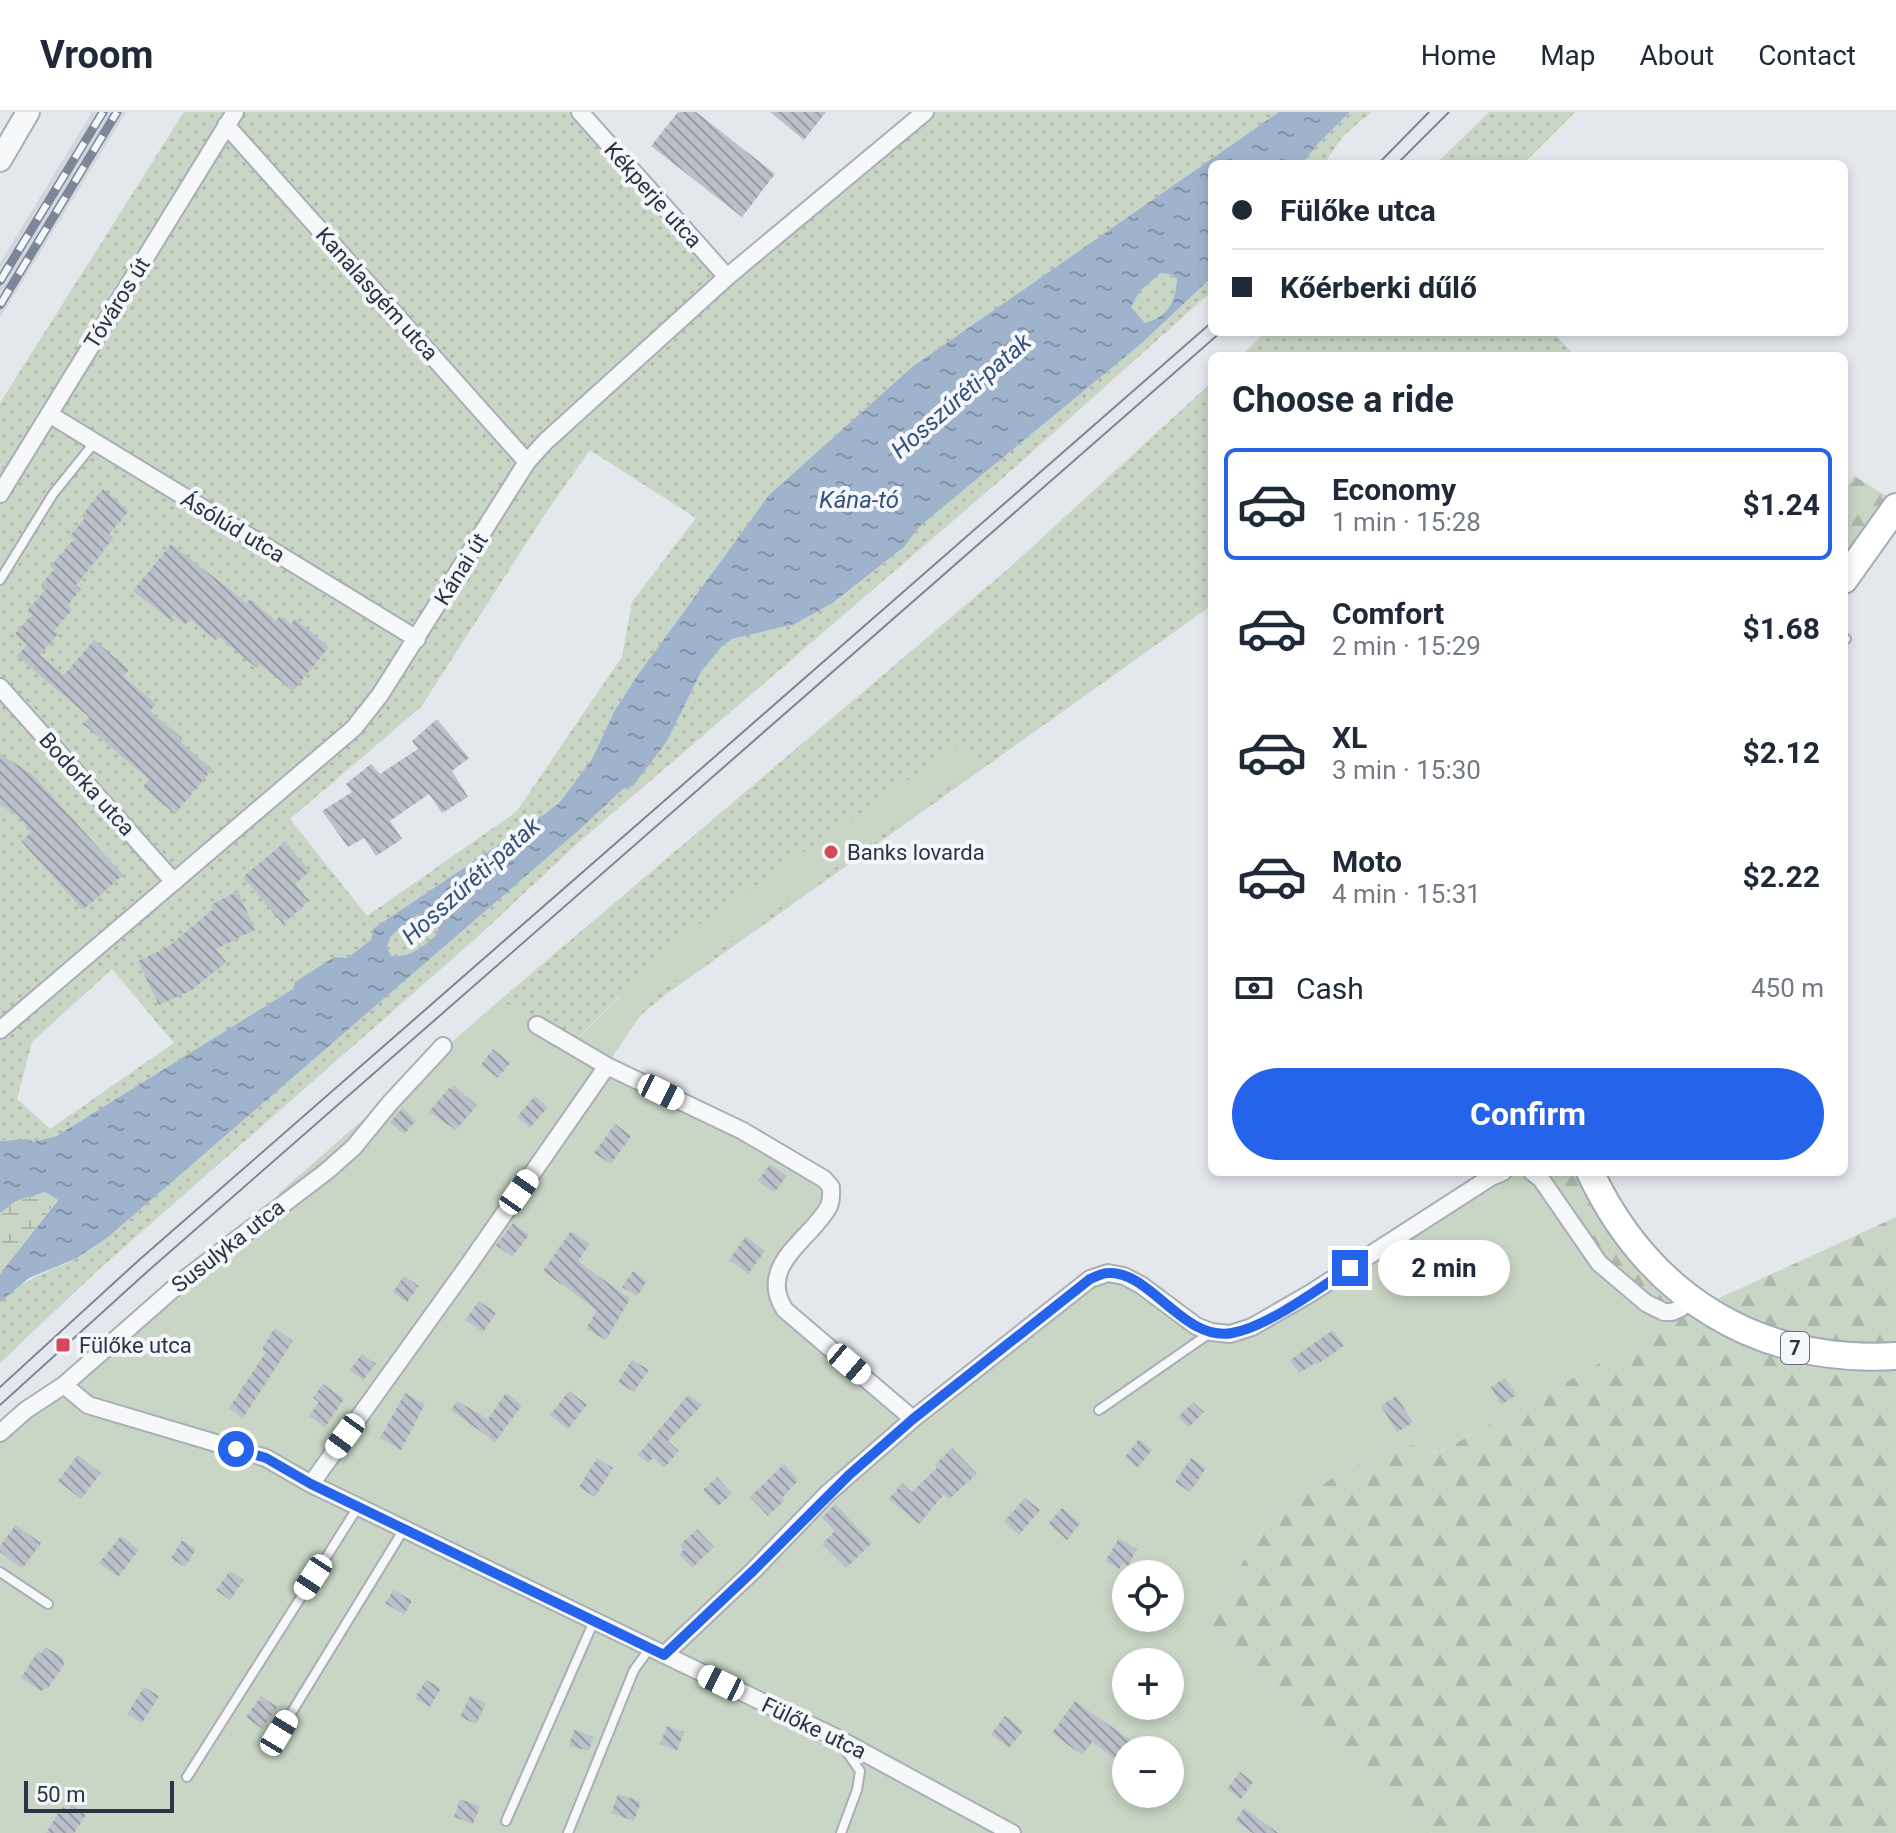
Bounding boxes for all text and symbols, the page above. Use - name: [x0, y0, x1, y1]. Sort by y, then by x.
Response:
- text: Vroom: [40, 33, 153, 77]
- text: Home: [1421, 39, 1496, 72]
- text: Map: [1540, 39, 1596, 72]
- text: About: [1640, 39, 1714, 72]
- text: Contact: [1758, 39, 1856, 72]
- street label: Kékperje utca: [599, 137, 707, 253]
- text: Fülőke utca: [1280, 193, 1436, 228]
- street label: Kanalasgém utca: [311, 222, 443, 366]
- street label: Tóváros út: [79, 253, 155, 353]
- text: Kőérberki dűlő: [1280, 270, 1477, 305]
- water label: Hosszúréti-patak: [885, 327, 1037, 464]
- text: Choose a ride: [1232, 379, 1454, 421]
- icon: car: [1236, 468, 1308, 540]
- text: Economy: [1332, 472, 1456, 507]
- street label: Ásólúd utca: [177, 486, 289, 568]
- water label: Kána-tó: [819, 486, 899, 514]
- text: $1.24: [1742, 487, 1820, 522]
- text: 1 min · 15:28: [1332, 507, 1481, 537]
- street label: Kánai út: [429, 528, 493, 610]
- icon: car: [1236, 592, 1308, 664]
- text: Comfort: [1332, 596, 1444, 631]
- text: $1.68: [1742, 611, 1820, 646]
- text: 2 min · 15:29: [1332, 631, 1481, 661]
- icon: car: [1236, 716, 1308, 788]
- text: XL: [1332, 720, 1367, 755]
- street label: Bodorka utca: [34, 727, 140, 841]
- text: $2.12: [1742, 735, 1820, 770]
- text: 3 min · 15:30: [1332, 755, 1481, 785]
- water label: Hosszúréti-patak: [396, 811, 547, 950]
- place label: Banks lovarda: [847, 840, 985, 865]
- icon: car: [1236, 840, 1308, 912]
- marker: Banks lovarda: [822, 843, 840, 861]
- text: Moto: [1332, 844, 1402, 879]
- text: $2.22: [1742, 859, 1820, 894]
- text: 4 min · 15:31: [1332, 879, 1481, 909]
- icon: cash: [1232, 966, 1276, 1010]
- text: Cash: [1296, 971, 1364, 1006]
- text: 450 m: [1751, 973, 1824, 1003]
- button: Confirm: [1232, 1068, 1824, 1160]
- car: [634, 1071, 688, 1113]
- car: [495, 1165, 543, 1219]
- street label: Susulyka utca: [167, 1194, 289, 1298]
- callout: 2 min: [1378, 1240, 1510, 1296]
- route end: [1332, 1250, 1368, 1286]
- text: 2 min: [1411, 1253, 1477, 1283]
- road number: 7: [1781, 1332, 1809, 1364]
- place label: Fülőke utca: [79, 1333, 192, 1358]
- marker: Fülőke utca: [54, 1336, 72, 1354]
- car: [823, 1339, 875, 1389]
- car: [321, 1410, 369, 1462]
- route start: [218, 1431, 254, 1467]
- car: [290, 1550, 336, 1604]
- map controls: [1112, 1560, 1184, 1808]
- button: locate: [1112, 1560, 1184, 1632]
- button: +: [1112, 1648, 1184, 1720]
- car: [694, 1662, 748, 1704]
- street label: Fülőke utca: [758, 1692, 870, 1764]
- car: [256, 1706, 302, 1760]
- button: −: [1112, 1736, 1184, 1808]
- scale bar: [24, 1777, 174, 1813]
- text: 50 m: [36, 1782, 85, 1807]

